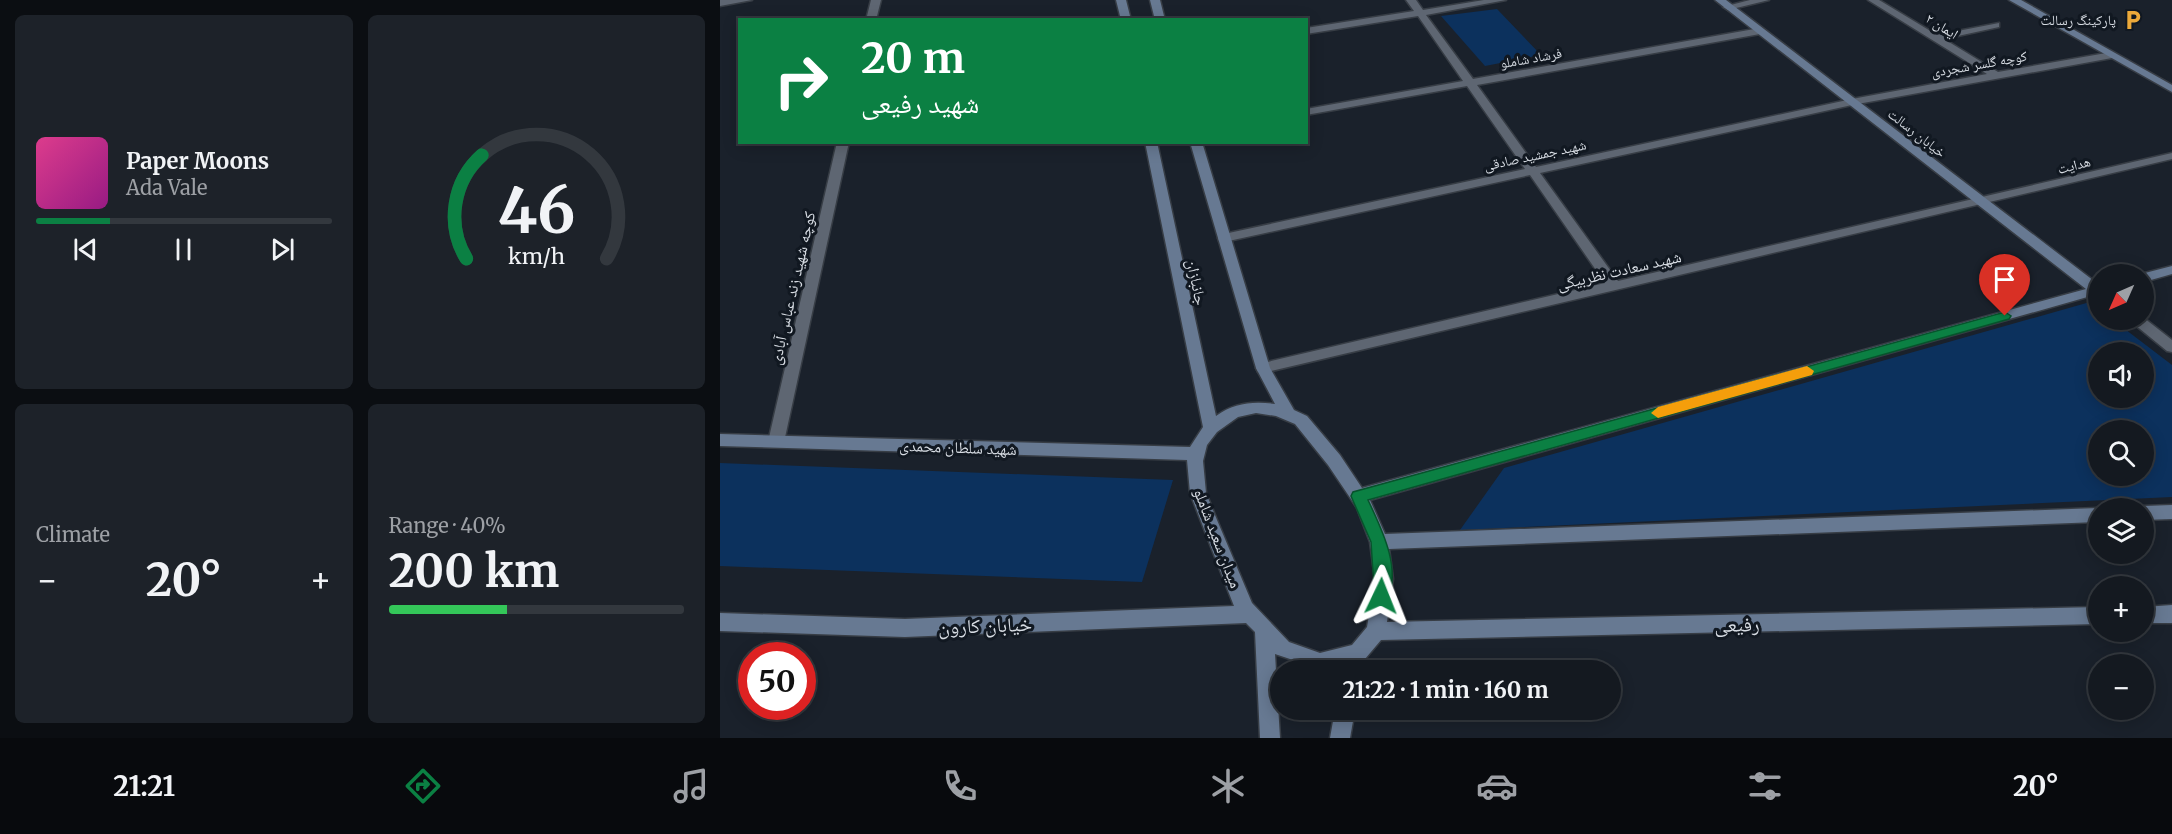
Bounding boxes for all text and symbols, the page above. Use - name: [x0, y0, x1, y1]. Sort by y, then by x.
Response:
- parking icon: پارکینگ رسالت: [2121, 8, 2145, 32]
- street label: ایمان ۲: [1922, 9, 1962, 43]
- place label: پارکینگ رسالت: [2041, 11, 2116, 29]
- text: 20 m: [861, 32, 965, 84]
- icon: right: [762, 42, 840, 120]
- street label: فرشاد شاملو: [1499, 44, 1563, 72]
- street label: کوچه گلسر شجردی: [1930, 47, 2029, 81]
- text: شهید رفیعی: [861, 86, 979, 120]
- street label: خیابان رسالت: [1884, 105, 1950, 161]
- street label: شهید جمشید صادقی: [1482, 135, 1588, 175]
- text: Paper Moons: [126, 147, 269, 175]
- street label: هدایت: [2056, 152, 2092, 178]
- text: 46: [497, 172, 575, 250]
- text: Ada Vale: [126, 175, 207, 200]
- street label: کوچه شهید زند عباس آبادی: [765, 209, 820, 367]
- icon: previous: [69, 233, 102, 266]
- icon: pause: [167, 233, 200, 266]
- icon: next: [266, 233, 299, 266]
- text: km/h: [508, 243, 565, 270]
- street label: شهید سعادت نظربیگی: [1555, 246, 1683, 295]
- pin: [1979, 254, 2030, 316]
- street label: جانبازان: [1181, 257, 1212, 307]
- icon: arrive: [1988, 263, 2021, 296]
- north arrow: [2088, 264, 2154, 330]
- map controls: [2088, 264, 2154, 720]
- button: sound: [2088, 342, 2154, 408]
- button: search: [2088, 420, 2154, 486]
- street label: شهید سلطان محمدی: [899, 435, 1017, 460]
- street label: میدان سعید شاملو: [1189, 485, 1246, 591]
- button: layers: [2088, 498, 2154, 564]
- text: Range · 40%: [389, 513, 506, 538]
- text: Climate: [36, 522, 110, 547]
- text: 200 km: [389, 543, 559, 599]
- text: 20°: [146, 552, 222, 608]
- text: −: [36, 560, 58, 601]
- text: +: [309, 560, 332, 601]
- position arrow: [1349, 564, 1413, 628]
- button: +: [2088, 576, 2154, 642]
- street label: خیابان کارون: [938, 611, 1033, 639]
- street label: رفیعی: [1714, 611, 1760, 637]
- speed limit sign: 50: [738, 642, 816, 720]
- button: −: [2088, 654, 2154, 720]
- text: 21:22 · 1 min · 160 m: [1342, 676, 1549, 704]
- icon: directions: [402, 765, 444, 807]
- icon: music: [670, 765, 712, 807]
- icon: phone: [939, 765, 981, 807]
- icon: climate: [1207, 765, 1249, 807]
- icon: car: [1476, 765, 1518, 807]
- icon: filters: [1744, 765, 1786, 807]
- text: 21:21: [113, 769, 175, 803]
- text: 20°: [2013, 769, 2059, 803]

